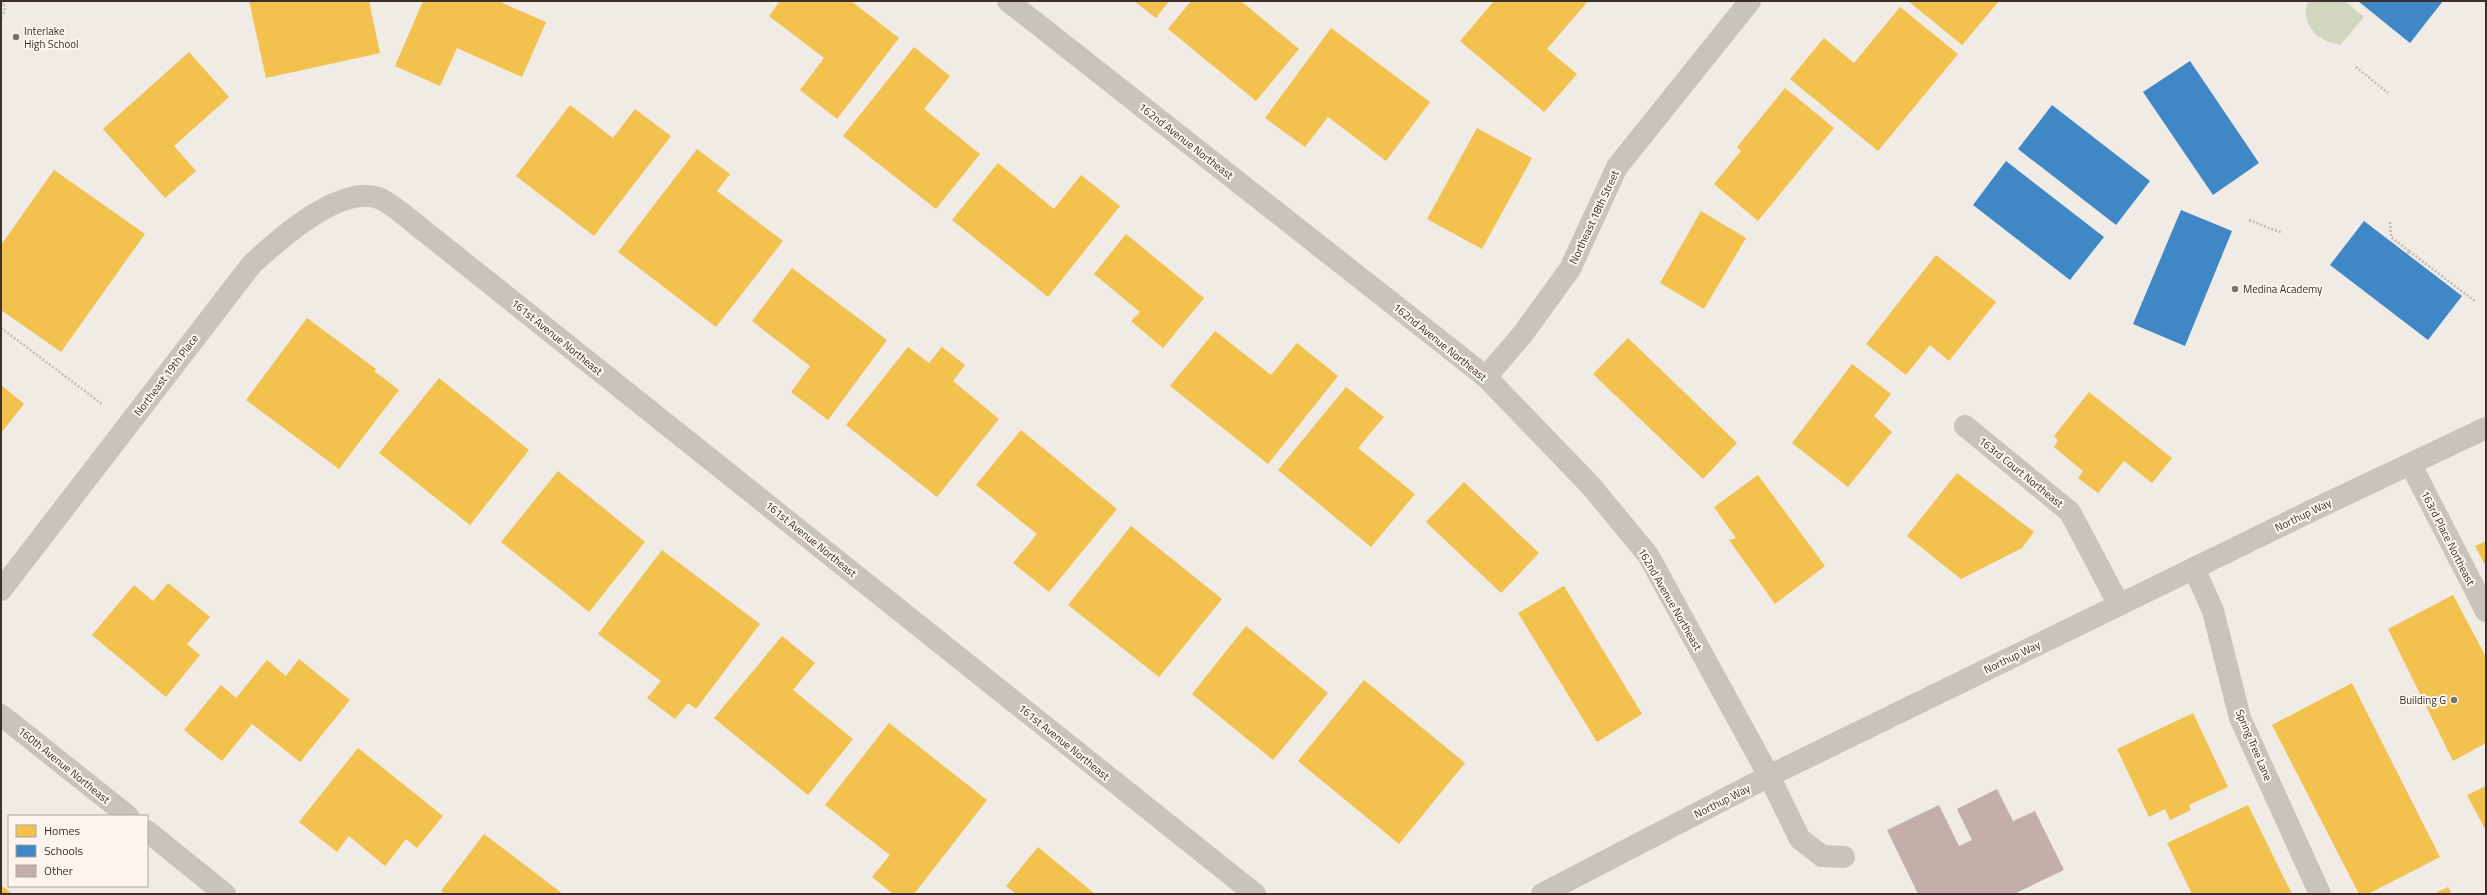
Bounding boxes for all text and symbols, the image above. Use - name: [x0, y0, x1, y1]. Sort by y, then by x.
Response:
- place label: Interlake High School: [24, 23, 79, 52]
- marker: Interlake High School: [11, 32, 21, 42]
- street label: 162nd Avenue Northeast: [1135, 99, 1237, 183]
- street label: Northeast 18th Street: [1565, 167, 1623, 267]
- place label: Medina Academy: [2243, 281, 2323, 297]
- marker: Medina Academy: [2230, 284, 2240, 294]
- street label: 161st Avenue Northeast: [508, 295, 606, 379]
- street label: 162nd Avenue Northeast: [1390, 299, 1490, 385]
- street label: Northeast 19th Place: [130, 330, 202, 419]
- street label: 163rd Court Northeast: [1975, 433, 2067, 511]
- street label: 163rd Place Northeast: [2417, 488, 2479, 588]
- street label: Northup Way: [2272, 494, 2335, 536]
- street label: 161st Avenue Northeast: [762, 497, 860, 581]
- street label: 162nd Avenue Northeast: [1634, 545, 1706, 653]
- street label: Northup Way: [1981, 636, 2044, 678]
- place label: Building G: [2399, 692, 2446, 708]
- marker: Building G: [2449, 695, 2459, 705]
- street label: 161st Avenue Northeast: [1015, 700, 1113, 784]
- street label: Spring Tree Lane: [2232, 707, 2276, 784]
- street label: 160th Avenue Northeast: [15, 723, 114, 807]
- street label: Northup Way: [1691, 780, 1753, 822]
- legend: [8, 815, 148, 887]
- text: Homes: [44, 821, 80, 840]
- text: Schools: [44, 841, 84, 860]
- text: Other: [44, 861, 73, 880]

